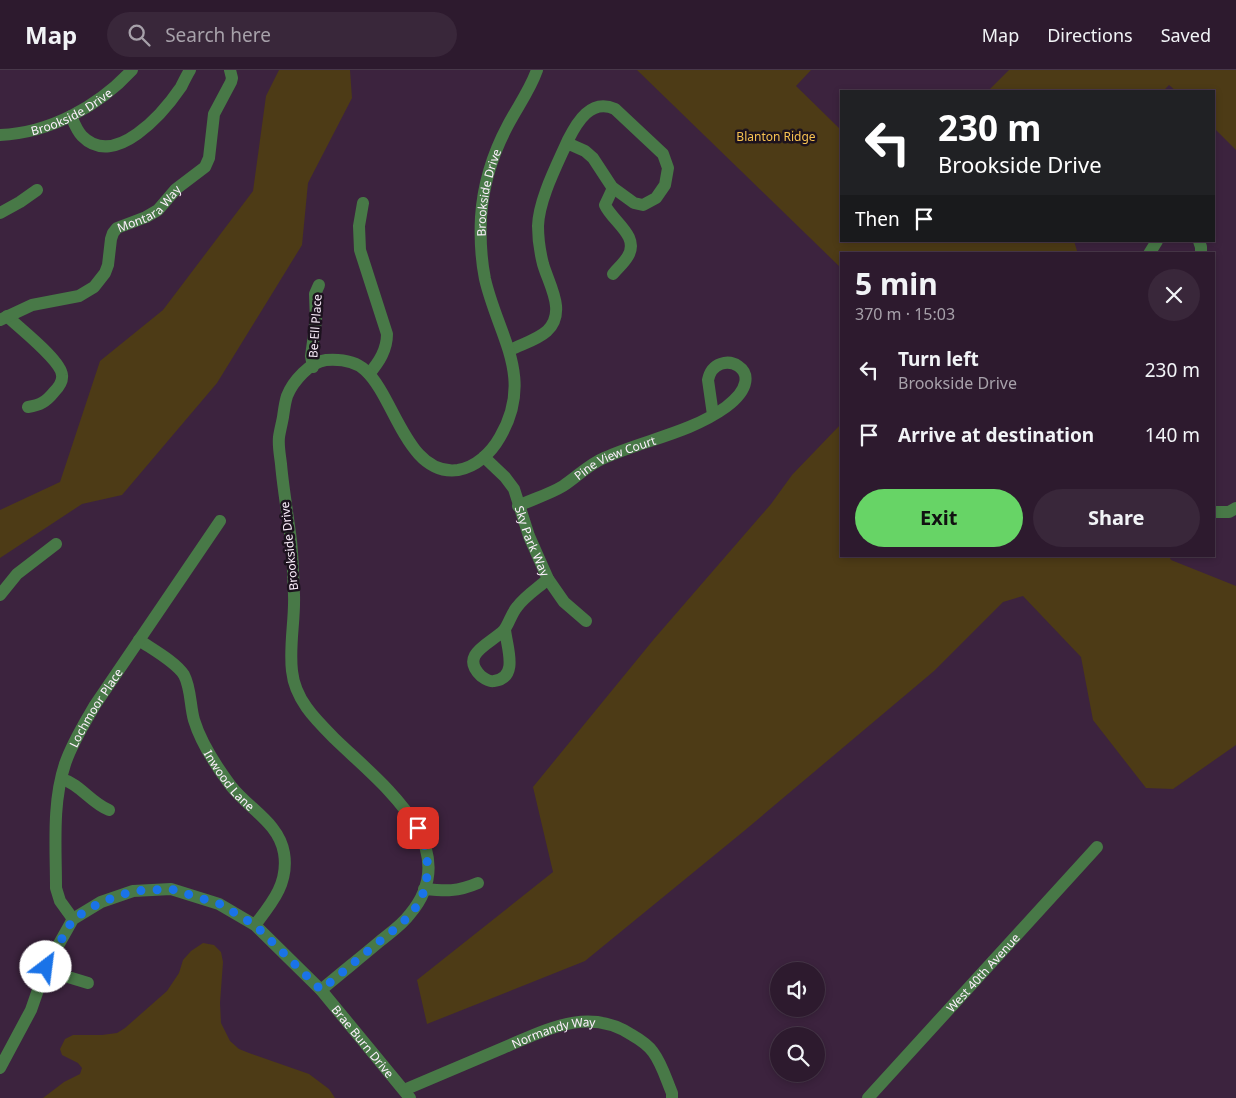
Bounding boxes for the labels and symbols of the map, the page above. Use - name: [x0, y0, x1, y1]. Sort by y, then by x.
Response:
- street label: Brookside Drive: [29, 84, 116, 139]
- park label: Blanton Ridge: [736, 128, 816, 145]
- street label: Brookside Drive: [472, 146, 505, 236]
- street label: Montara Way: [115, 181, 185, 236]
- street label: Be-Ell Place: [304, 293, 326, 359]
- street label: Pine View Court: [570, 431, 658, 484]
- street label: Brookside Drive: [276, 501, 302, 591]
- street label: Sky Park Way: [511, 503, 554, 580]
- street label: Lochmoor Place: [65, 664, 126, 750]
- street label: Inwood Lane: [200, 747, 259, 814]
- pin: [397, 807, 439, 849]
- street label: West 40th Avenue: [942, 929, 1023, 1016]
- position arrow: [19, 940, 71, 992]
- street label: Brae Burn Drive: [328, 1001, 398, 1081]
- street label: Normandy Way: [509, 1013, 597, 1052]

